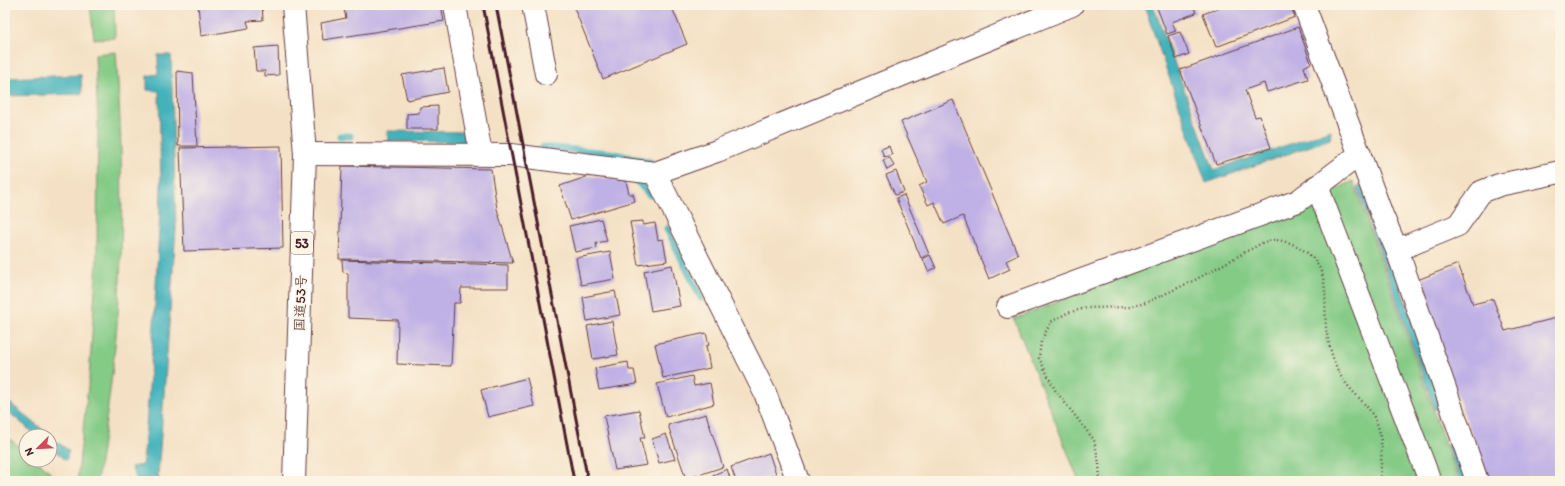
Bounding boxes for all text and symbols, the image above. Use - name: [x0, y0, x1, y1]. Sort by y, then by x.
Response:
- road number: 53: [291, 232, 313, 254]
- street label: 国道53号: [291, 274, 310, 332]
- north arrow: [18, 428, 58, 468]
- text: N: [22, 446, 37, 458]

